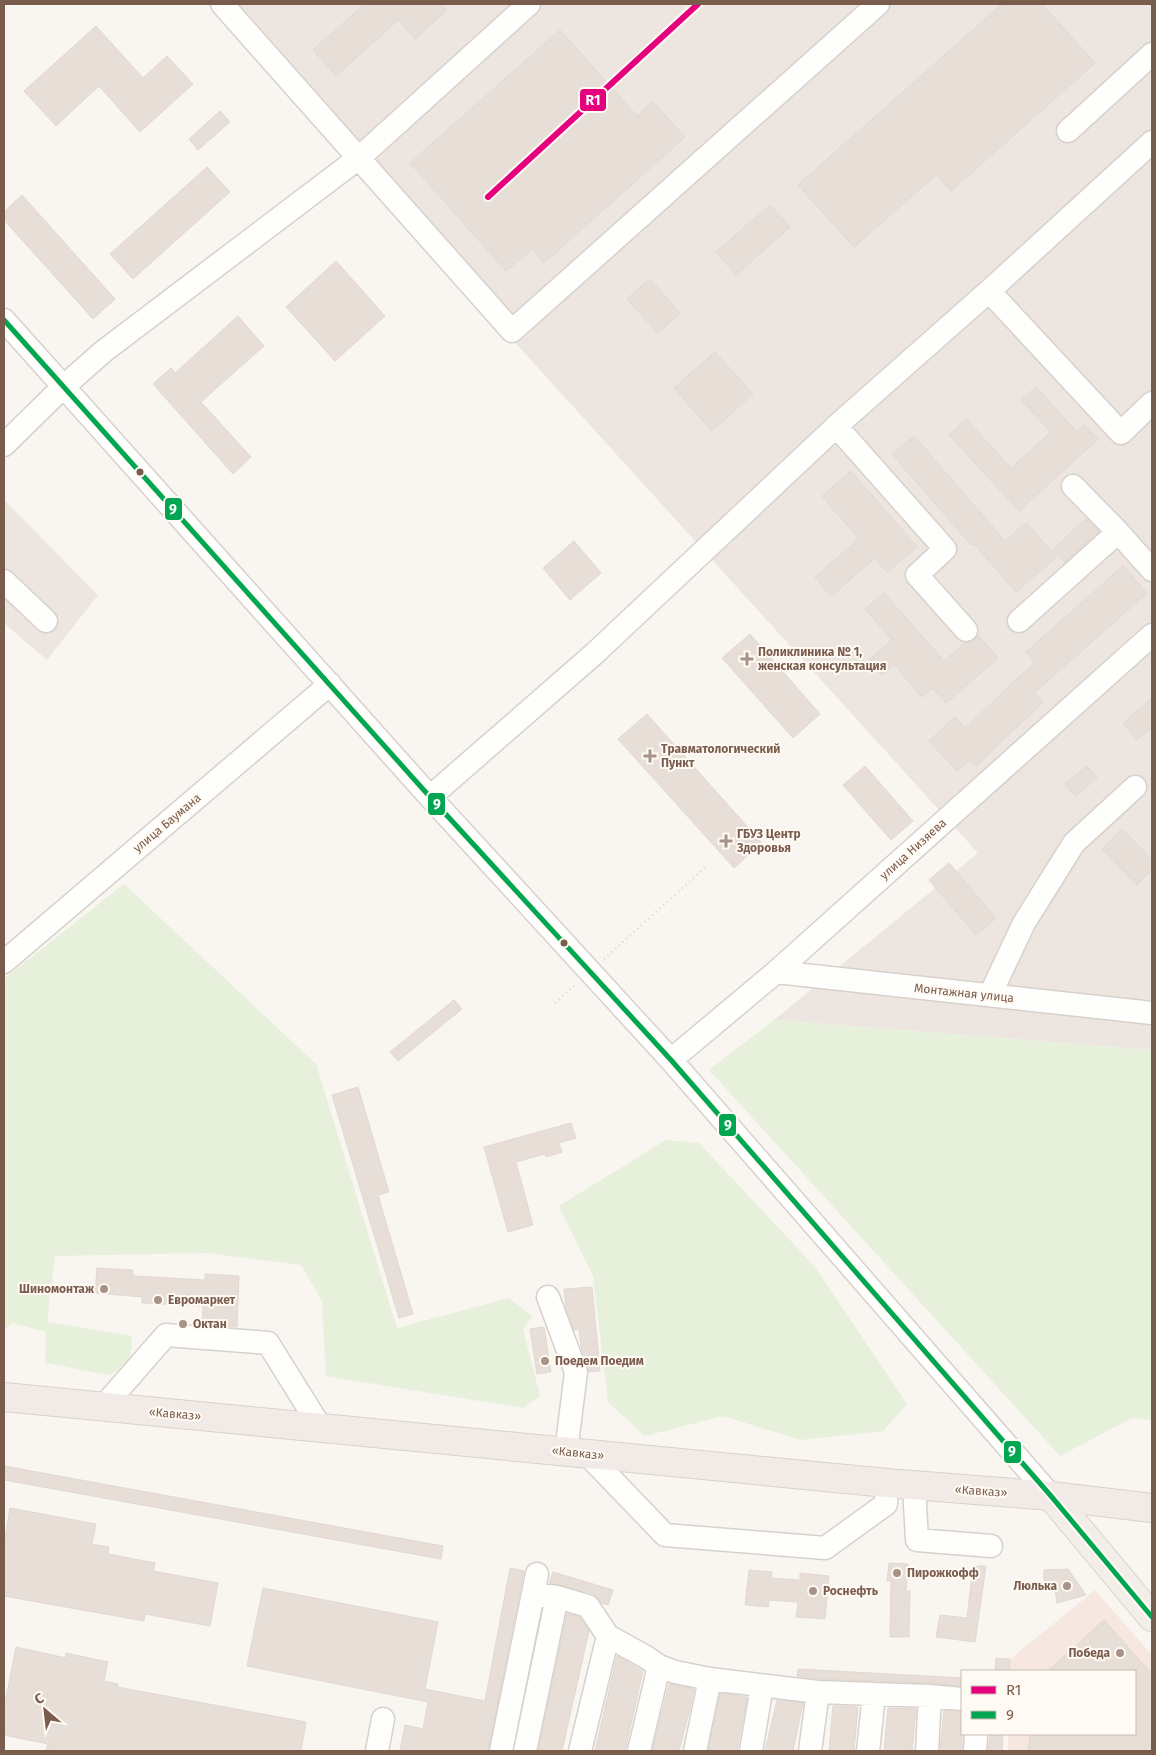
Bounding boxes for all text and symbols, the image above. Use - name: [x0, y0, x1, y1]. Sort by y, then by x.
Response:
- line badge: R1: [579, 88, 607, 112]
- text: R1: [586, 92, 600, 109]
- unlabelled marker: [135, 467, 145, 477]
- line badge: 9: [164, 497, 183, 521]
- text: 9: [169, 501, 177, 518]
- place label: Поликлиника № 1, женская консультация: [758, 645, 886, 673]
- marker: Поликлиника № 1, женская консультация: [740, 652, 754, 666]
- place label: Травматологический Пункт: [661, 742, 780, 770]
- marker: Травматологический Пункт: [643, 749, 657, 763]
- street label: улица Баумана: [130, 791, 204, 855]
- line badge: 9: [427, 792, 446, 816]
- text: 9: [433, 796, 441, 813]
- street label: улица Низяева: [877, 816, 949, 882]
- place label: ГБУЗ Центр Здоровья: [736, 827, 801, 855]
- marker: ГБУЗ Центр Здоровья: [719, 834, 733, 848]
- unlabelled marker: [559, 938, 569, 948]
- street label: Монтажная улица: [913, 981, 1015, 1005]
- line badge: 9: [718, 1113, 737, 1137]
- text: 9: [724, 1117, 732, 1134]
- place label: Шиномонтаж: [19, 1282, 95, 1296]
- marker: Шиномонтаж: [98, 1283, 110, 1295]
- place label: Евромаркет: [168, 1293, 236, 1307]
- marker: Евромаркет: [152, 1294, 164, 1306]
- place label: Октан: [193, 1317, 227, 1331]
- marker: Октан: [177, 1318, 189, 1330]
- place label: Поедем Поедим: [555, 1354, 644, 1368]
- marker: Поедем Поедим: [539, 1355, 551, 1367]
- street label: «Кавказ»: [148, 1405, 202, 1423]
- line badge: 9: [1003, 1440, 1022, 1464]
- street label: «Кавказ»: [551, 1443, 605, 1463]
- text: 9: [1008, 1443, 1016, 1460]
- street label: «Кавказ»: [954, 1482, 1008, 1500]
- place label: Пирожкофф: [907, 1566, 979, 1580]
- marker: Пирожкофф: [891, 1567, 903, 1579]
- place label: Люлька: [1013, 1579, 1057, 1593]
- marker: Люлька: [1061, 1580, 1073, 1592]
- place label: Роснефть: [823, 1584, 879, 1598]
- marker: Роснефть: [807, 1585, 819, 1597]
- place label: Победа: [1068, 1646, 1110, 1660]
- marker: Победа: [1114, 1647, 1126, 1659]
- legend: [961, 1670, 1136, 1735]
- text: R1: [1006, 1681, 1021, 1699]
- north arrow: [20, 1685, 70, 1735]
- text: С: [32, 1690, 47, 1708]
- text: 9: [1006, 1706, 1014, 1724]

